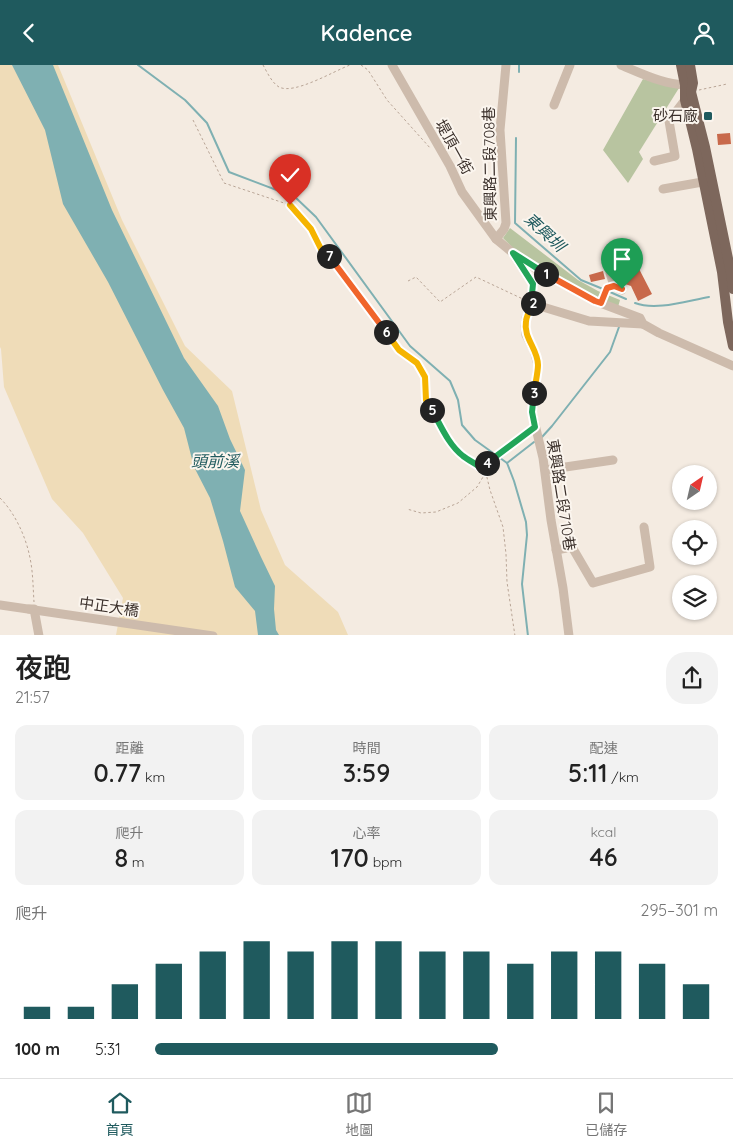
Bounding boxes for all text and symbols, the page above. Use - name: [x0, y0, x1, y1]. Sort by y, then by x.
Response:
- icon: back: [15, 19, 43, 47]
- text: Kadence: [321, 19, 412, 47]
- icon: person: [690, 19, 718, 47]
- street label: 東興路二段708巷: [479, 106, 500, 222]
- place label: 砂石廠: [653, 106, 698, 125]
- marker: 砂石廠: [702, 110, 714, 122]
- street label: 堤頂一街: [432, 116, 477, 178]
- pin: [269, 154, 311, 205]
- icon: check: [276, 161, 304, 189]
- water label: 東興圳: [521, 208, 571, 257]
- pin: [601, 238, 643, 289]
- pin: 7: [316, 243, 342, 269]
- icon: arrive: [608, 245, 636, 273]
- text: 7: [326, 247, 333, 265]
- pin: 1: [534, 261, 558, 287]
- text: 1: [544, 265, 549, 283]
- pin: 2: [520, 291, 546, 315]
- text: 2: [530, 294, 537, 312]
- pin: 6: [374, 319, 398, 345]
- text: 6: [383, 323, 390, 341]
- pin: 3: [522, 381, 546, 405]
- text: 3: [531, 384, 538, 402]
- pin: 5: [420, 397, 444, 423]
- text: 5: [428, 401, 437, 419]
- street label: 東興路二段710巷: [543, 438, 580, 552]
- water label: 頭前溪: [191, 451, 241, 471]
- pin: 4: [474, 451, 500, 475]
- text: 4: [483, 454, 492, 472]
- north arrow: [672, 465, 718, 510]
- map controls: [672, 465, 717, 620]
- button: locate: [672, 520, 717, 565]
- button: layers: [672, 575, 717, 620]
- street label: 中正大橋: [78, 593, 140, 620]
- text: 夜跑: [15, 650, 71, 685]
- button: share: [666, 652, 718, 704]
- text: 21:57: [15, 687, 50, 707]
- text: 距離: [116, 739, 144, 757]
- text: 時間: [353, 739, 381, 757]
- text: 配速: [590, 739, 618, 757]
- text: 0.77: [94, 757, 141, 788]
- text: 3:59: [343, 757, 390, 788]
- text: 5:11: [568, 757, 608, 788]
- text: km: [141, 768, 165, 786]
- text: /km: [608, 768, 639, 786]
- text: kcal: [590, 823, 617, 841]
- text: 爬升: [116, 824, 144, 842]
- text: 心率: [353, 824, 381, 842]
- text: 46: [590, 841, 617, 872]
- text: 8: [114, 842, 128, 873]
- text: 170: [331, 842, 369, 873]
- text: m: [128, 853, 145, 871]
- text: bpm: [369, 853, 402, 871]
- text: 295–301 m: [641, 900, 718, 920]
- text: 爬升: [15, 903, 47, 923]
- text: 100 m: [15, 1039, 60, 1059]
- text: 5:31: [95, 1039, 121, 1059]
- tab: 首頁: [106, 1089, 134, 1139]
- tab: 地圖: [345, 1089, 373, 1139]
- tab: 已儲存: [585, 1089, 627, 1139]

